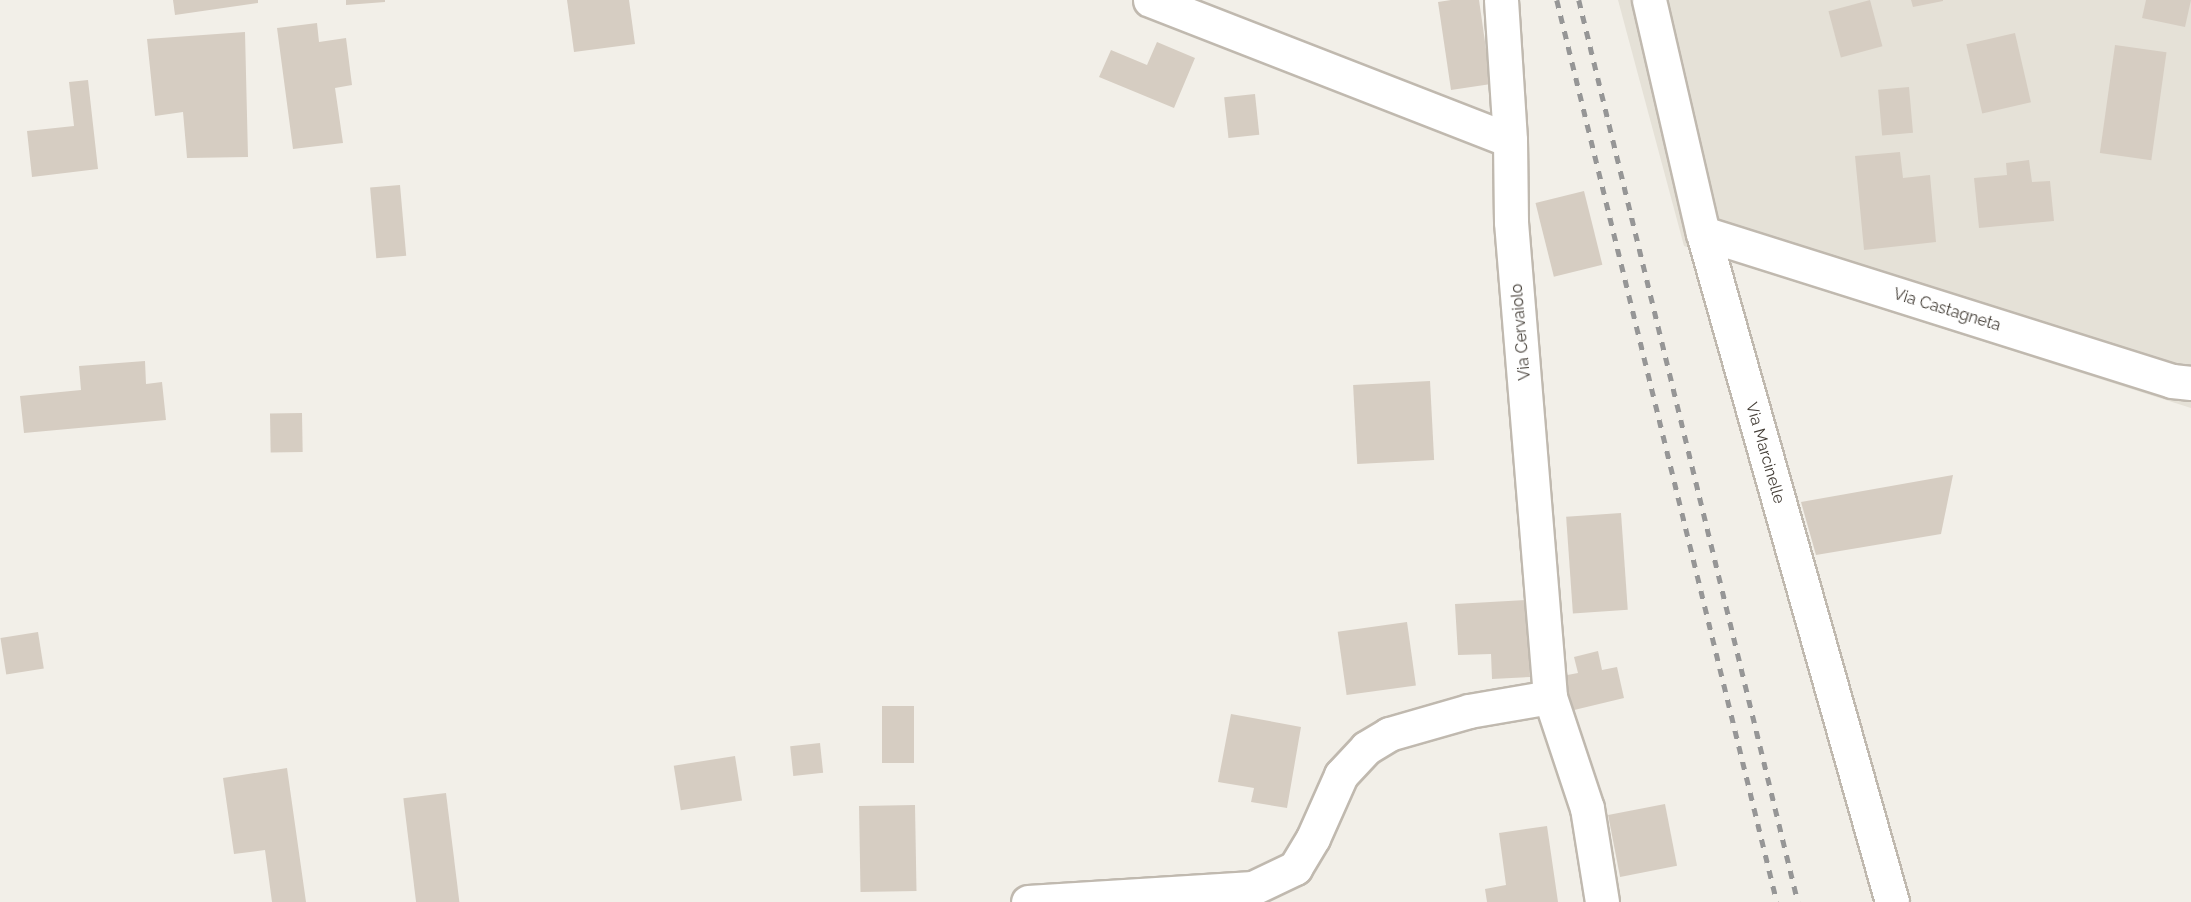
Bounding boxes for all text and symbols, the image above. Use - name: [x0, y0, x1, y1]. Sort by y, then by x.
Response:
- street label: Via Cervaiolo: [1507, 283, 1535, 381]
- street label: Via Castagneta: [1891, 285, 2003, 335]
- street label: Via Marcinelle: [1741, 400, 1789, 506]

